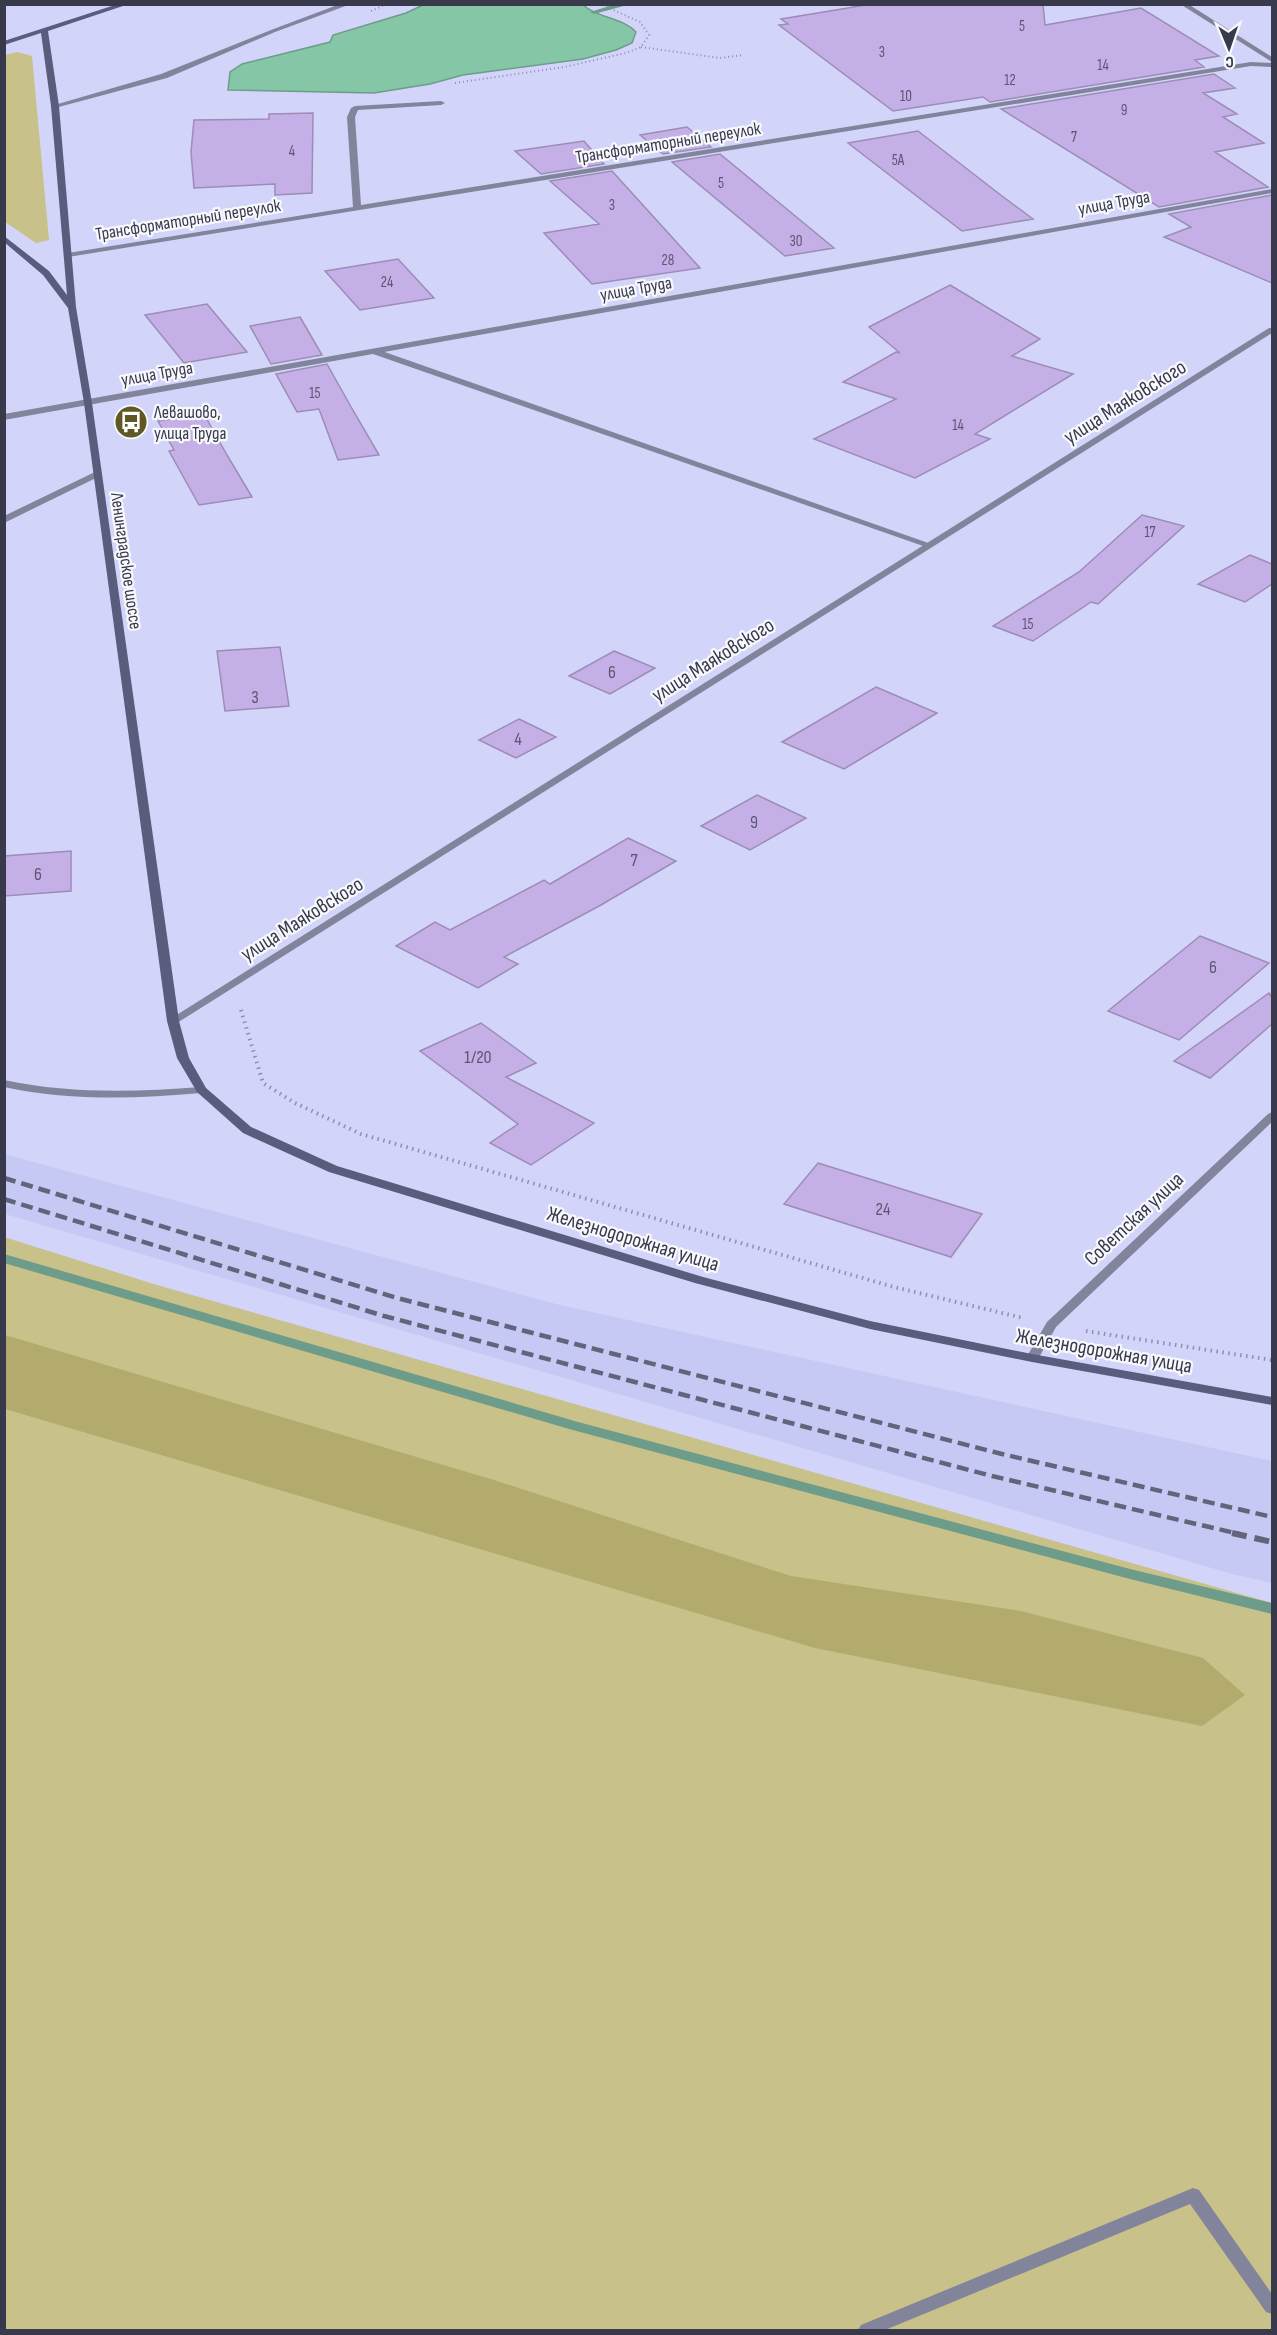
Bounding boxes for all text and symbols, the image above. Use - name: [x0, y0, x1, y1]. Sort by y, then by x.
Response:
- house number: 5: [1019, 17, 1025, 36]
- north arrow: [1199, 18, 1259, 78]
- house number: 3: [879, 43, 885, 62]
- text: С: [1225, 52, 1234, 71]
- house number: 14: [1097, 56, 1109, 75]
- house number: 12: [1004, 71, 1016, 90]
- house number: 10: [900, 87, 912, 106]
- house number: 9: [1121, 101, 1127, 120]
- street label: Трансформаторный переулок: [574, 118, 762, 168]
- house number: 7: [1071, 128, 1077, 147]
- house number: 4: [289, 142, 295, 161]
- house number: 5А: [892, 151, 905, 170]
- house number: 5: [718, 174, 724, 193]
- street label: улица Труда: [1077, 186, 1152, 220]
- street label: Трансформаторный переулок: [94, 195, 282, 245]
- house number: 3: [609, 196, 615, 215]
- house number: 30: [790, 232, 802, 251]
- house number: 28: [662, 251, 674, 270]
- street label: улица Труда: [599, 272, 674, 306]
- house number: 24: [381, 273, 393, 292]
- street label: улица Маяковского: [1059, 354, 1191, 450]
- street label: улица Труда: [120, 357, 195, 391]
- house number: 15: [309, 384, 321, 403]
- place label: Левашово, улица Труда: [153, 402, 227, 444]
- bus stop icon: Левашово, улица Труда: [113, 404, 149, 440]
- house number: 14: [952, 416, 964, 435]
- street label: Ленинградское шоссе: [106, 490, 146, 631]
- house number: 17: [1144, 523, 1156, 542]
- street label: улица Маяковского: [647, 612, 779, 708]
- house number: 15: [1022, 615, 1034, 634]
- house number: 6: [608, 662, 616, 683]
- house number: 3: [251, 687, 259, 708]
- house number: 4: [514, 729, 522, 750]
- house number: 9: [750, 812, 758, 833]
- house number: 7: [630, 850, 638, 871]
- house number: 6: [34, 864, 42, 885]
- street label: улица Маяковского: [236, 871, 368, 967]
- house number: 6: [1209, 957, 1217, 978]
- house number: 1/20: [464, 1047, 492, 1068]
- street label: Советская улица: [1079, 1167, 1189, 1271]
- house number: 24: [876, 1199, 891, 1220]
- street label: Железнодорожная улица: [544, 1201, 722, 1277]
- street label: Железнодорожная улица: [1014, 1323, 1194, 1379]

